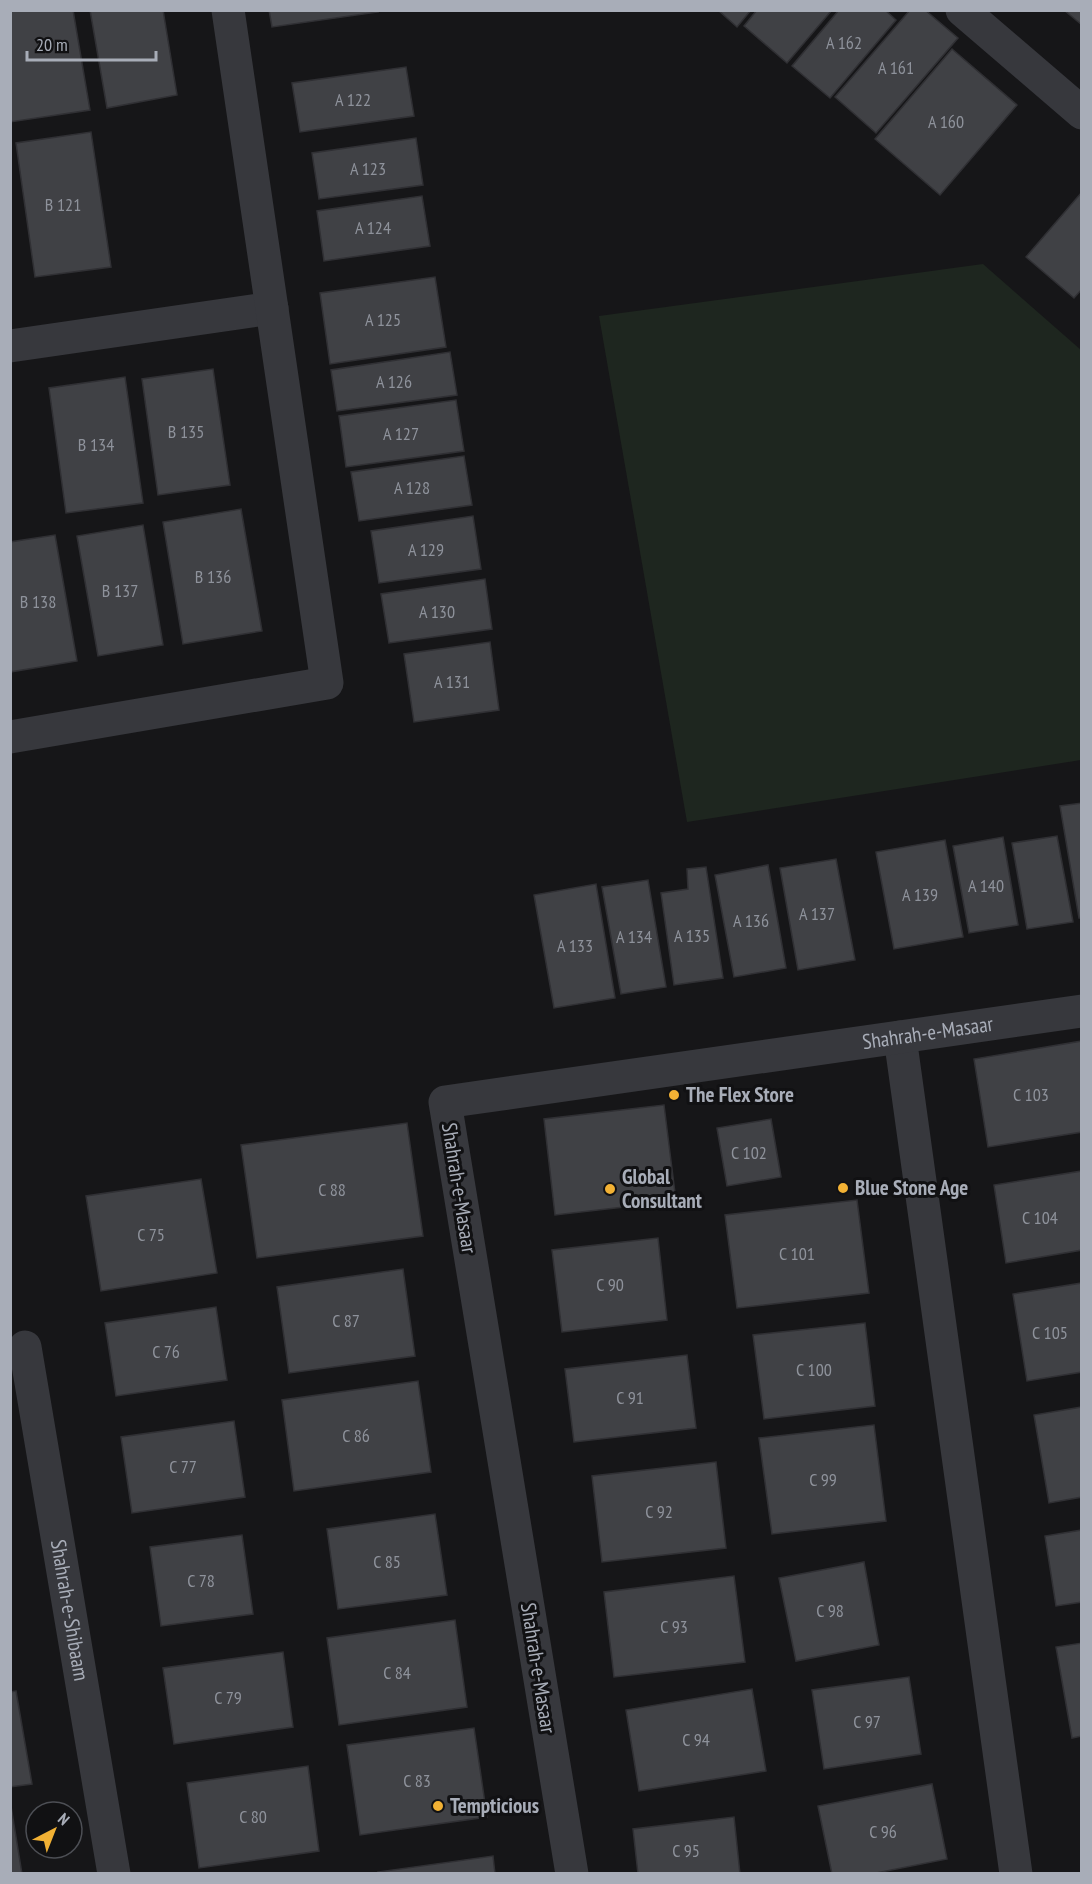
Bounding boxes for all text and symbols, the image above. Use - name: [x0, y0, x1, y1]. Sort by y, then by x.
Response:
- scale bar: [27, 24, 156, 62]
- house number: A 162: [826, 31, 862, 54]
- text: 20 m: [36, 33, 68, 56]
- house number: A 161: [878, 56, 914, 79]
- house number: A 122: [335, 88, 371, 111]
- house number: A 160: [928, 110, 964, 133]
- house number: A 123: [350, 157, 386, 180]
- house number: B 121: [45, 193, 81, 216]
- house number: A 124: [355, 216, 391, 239]
- house number: A 125: [365, 308, 401, 331]
- house number: A 126: [376, 370, 412, 393]
- house number: B 135: [168, 420, 204, 443]
- house number: A 127: [383, 422, 419, 445]
- house number: B 134: [78, 433, 114, 456]
- house number: A 128: [394, 476, 430, 499]
- house number: A 129: [408, 538, 444, 561]
- house number: B 136: [195, 565, 231, 588]
- house number: B 137: [102, 579, 138, 602]
- house number: B 138: [20, 590, 56, 613]
- house number: A 130: [419, 600, 455, 623]
- house number: A 131: [434, 670, 470, 693]
- house number: A 140: [968, 874, 1004, 897]
- house number: A 139: [902, 883, 938, 906]
- house number: A 137: [799, 902, 835, 925]
- house number: A 136: [733, 909, 769, 932]
- house number: A 135: [674, 924, 710, 947]
- house number: A 134: [616, 925, 652, 948]
- house number: A 133: [557, 934, 593, 957]
- street label: Shahrah-e-Masaar: [861, 1010, 995, 1055]
- place label: The Flex Store: [686, 1081, 794, 1108]
- house number: C 103: [1013, 1083, 1049, 1106]
- marker: The Flex Store: [667, 1088, 681, 1102]
- street label: Shahrah-e-Masaar: [436, 1121, 483, 1255]
- house number: C 102: [731, 1141, 767, 1164]
- place label: Global Consultant: [622, 1163, 702, 1214]
- place label: Blue Stone Age: [855, 1174, 968, 1201]
- house number: C 88: [318, 1178, 346, 1201]
- marker: Blue Stone Age: [836, 1181, 850, 1195]
- marker: Global Consultant: [603, 1182, 617, 1196]
- house number: C 104: [1022, 1206, 1058, 1229]
- house number: C 75: [137, 1223, 165, 1246]
- house number: C 101: [779, 1242, 815, 1265]
- house number: C 90: [596, 1273, 624, 1296]
- house number: C 87: [332, 1309, 360, 1332]
- house number: C 105: [1032, 1321, 1068, 1344]
- house number: C 76: [152, 1340, 180, 1363]
- house number: C 100: [796, 1358, 832, 1381]
- house number: C 91: [616, 1386, 644, 1409]
- house number: C 86: [342, 1424, 370, 1447]
- house number: C 77: [169, 1455, 197, 1478]
- house number: C 99: [809, 1468, 837, 1491]
- house number: C 92: [645, 1500, 673, 1523]
- street label: Shahrah-e-Shibaam: [45, 1538, 95, 1683]
- house number: C 85: [373, 1550, 401, 1573]
- house number: C 78: [187, 1569, 215, 1592]
- house number: C 98: [816, 1599, 844, 1622]
- street label: Shahrah-e-Masaar: [515, 1601, 562, 1735]
- house number: C 93: [660, 1615, 688, 1638]
- house number: C 84: [383, 1661, 411, 1684]
- house number: C 79: [214, 1686, 242, 1709]
- house number: C 97: [853, 1710, 881, 1733]
- house number: C 94: [682, 1728, 710, 1751]
- house number: C 83: [403, 1769, 431, 1792]
- place label: Tempticious: [450, 1792, 539, 1819]
- marker: Tempticious: [431, 1799, 445, 1813]
- north arrow: [24, 1800, 84, 1860]
- house number: C 80: [239, 1805, 267, 1828]
- text: N: [54, 1809, 74, 1829]
- house number: C 96: [869, 1820, 897, 1843]
- house number: C 95: [672, 1839, 700, 1862]

